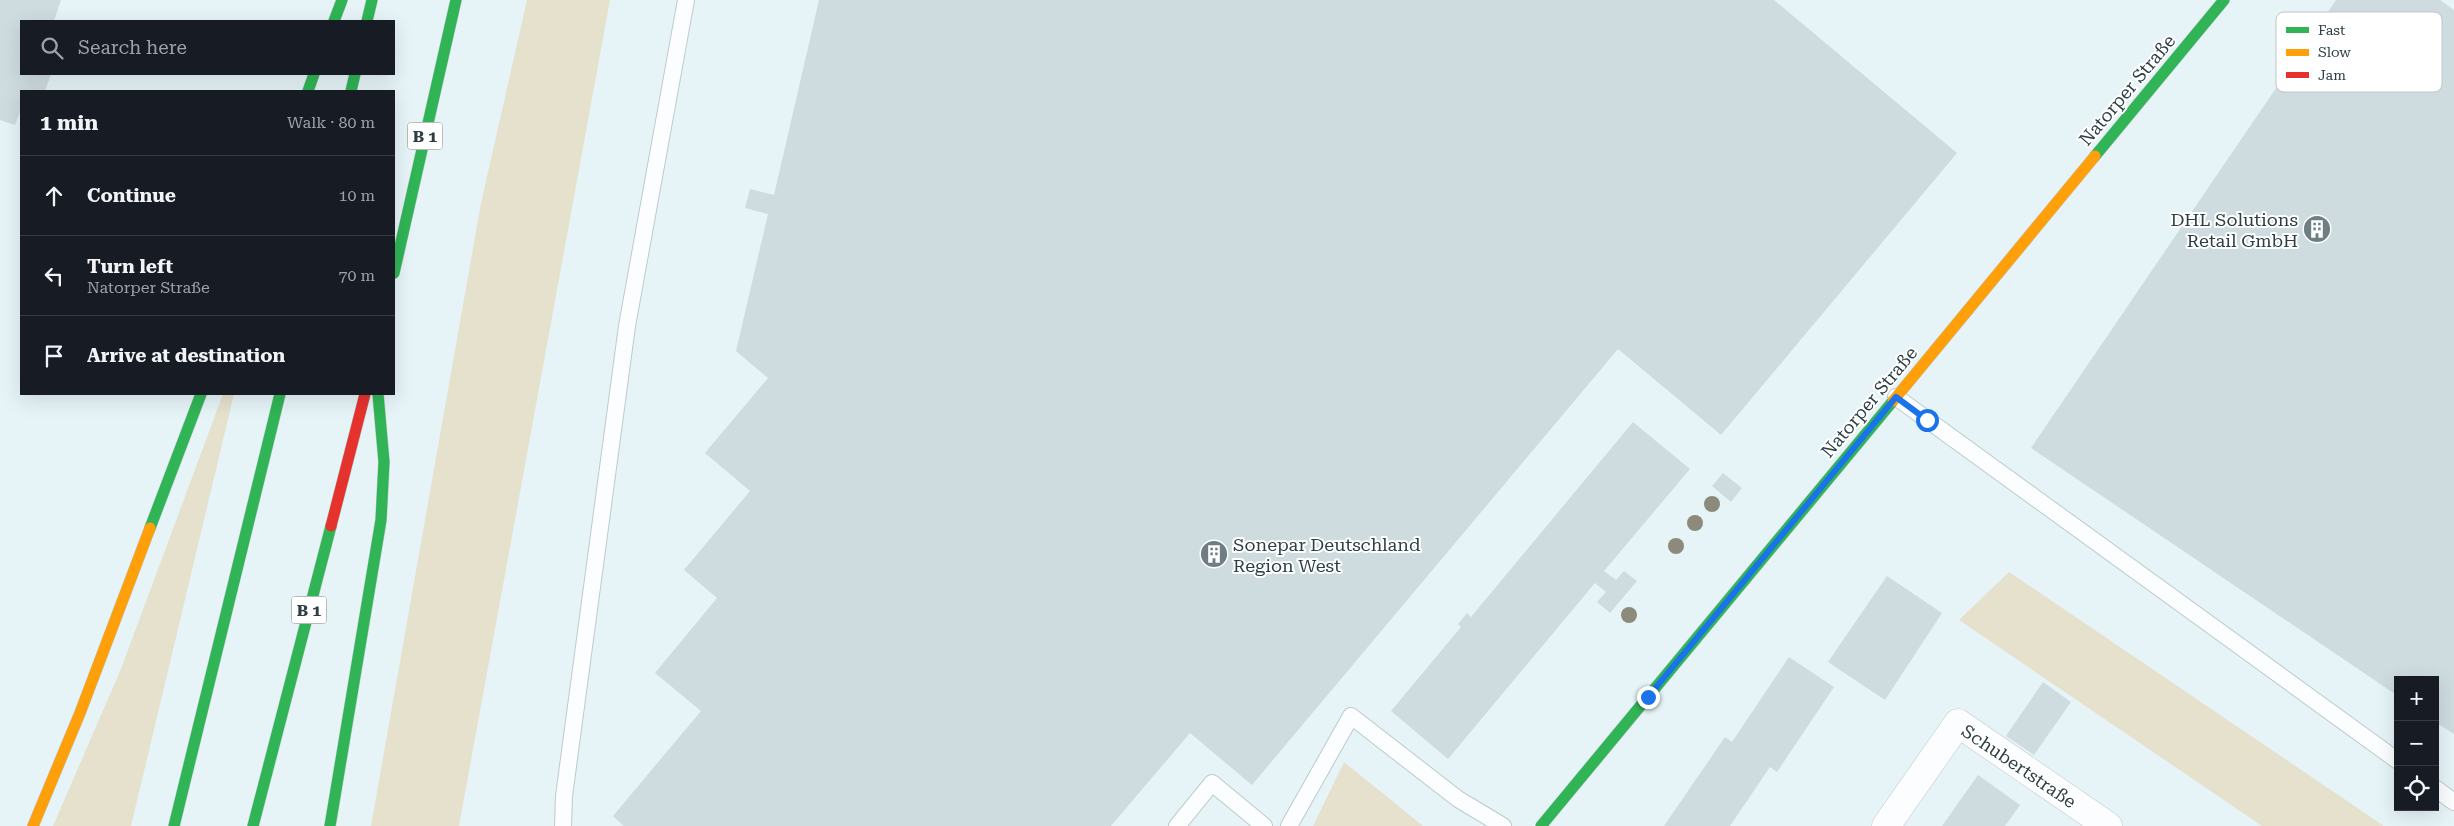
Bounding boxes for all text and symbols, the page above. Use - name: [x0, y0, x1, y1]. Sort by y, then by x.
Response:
- legend: [2276, 12, 2442, 92]
- search box: [20, 20, 395, 75]
- text: Fast: [2318, 22, 2345, 38]
- street label: Natorper Straße: [2075, 30, 2180, 150]
- icon: search: [38, 34, 66, 62]
- text: Search here: [78, 36, 187, 59]
- text: Slow: [2318, 44, 2351, 60]
- text: Jam: [2318, 67, 2346, 83]
- text: 1 min: [40, 111, 98, 135]
- text: Walk · 80 m: [287, 113, 375, 132]
- road number: B 1: [408, 122, 442, 150]
- icon: ahead: [40, 182, 68, 210]
- text: Continue: [87, 184, 176, 207]
- text: 10 m: [338, 186, 375, 205]
- place label: DHL Solutions Retail GmbH: [2170, 209, 2298, 251]
- building icon: DHL Solutions Retail GmbH: [2302, 214, 2332, 244]
- text: Turn left: [87, 255, 173, 278]
- icon: left: [40, 262, 68, 290]
- text: 70 m: [338, 266, 375, 285]
- text: Natorper Straße: [87, 278, 210, 297]
- icon: arrive: [40, 342, 68, 370]
- street label: Natorper Straße: [1817, 342, 1922, 462]
- text: Arrive at destination: [87, 344, 285, 367]
- route start: [1916, 409, 1939, 432]
- place label: Sonepar Deutschland Region West: [1233, 534, 1421, 576]
- building icon: Sonepar Deutschland Region West: [1199, 539, 1229, 569]
- road number: B 1: [292, 596, 326, 624]
- map controls: [2394, 676, 2439, 811]
- button: +: [2394, 676, 2439, 721]
- route end: [1637, 686, 1660, 709]
- street label: Schubertstraße: [1958, 720, 2080, 812]
- button: −: [2394, 721, 2439, 766]
- button: locate: [2394, 766, 2439, 811]

